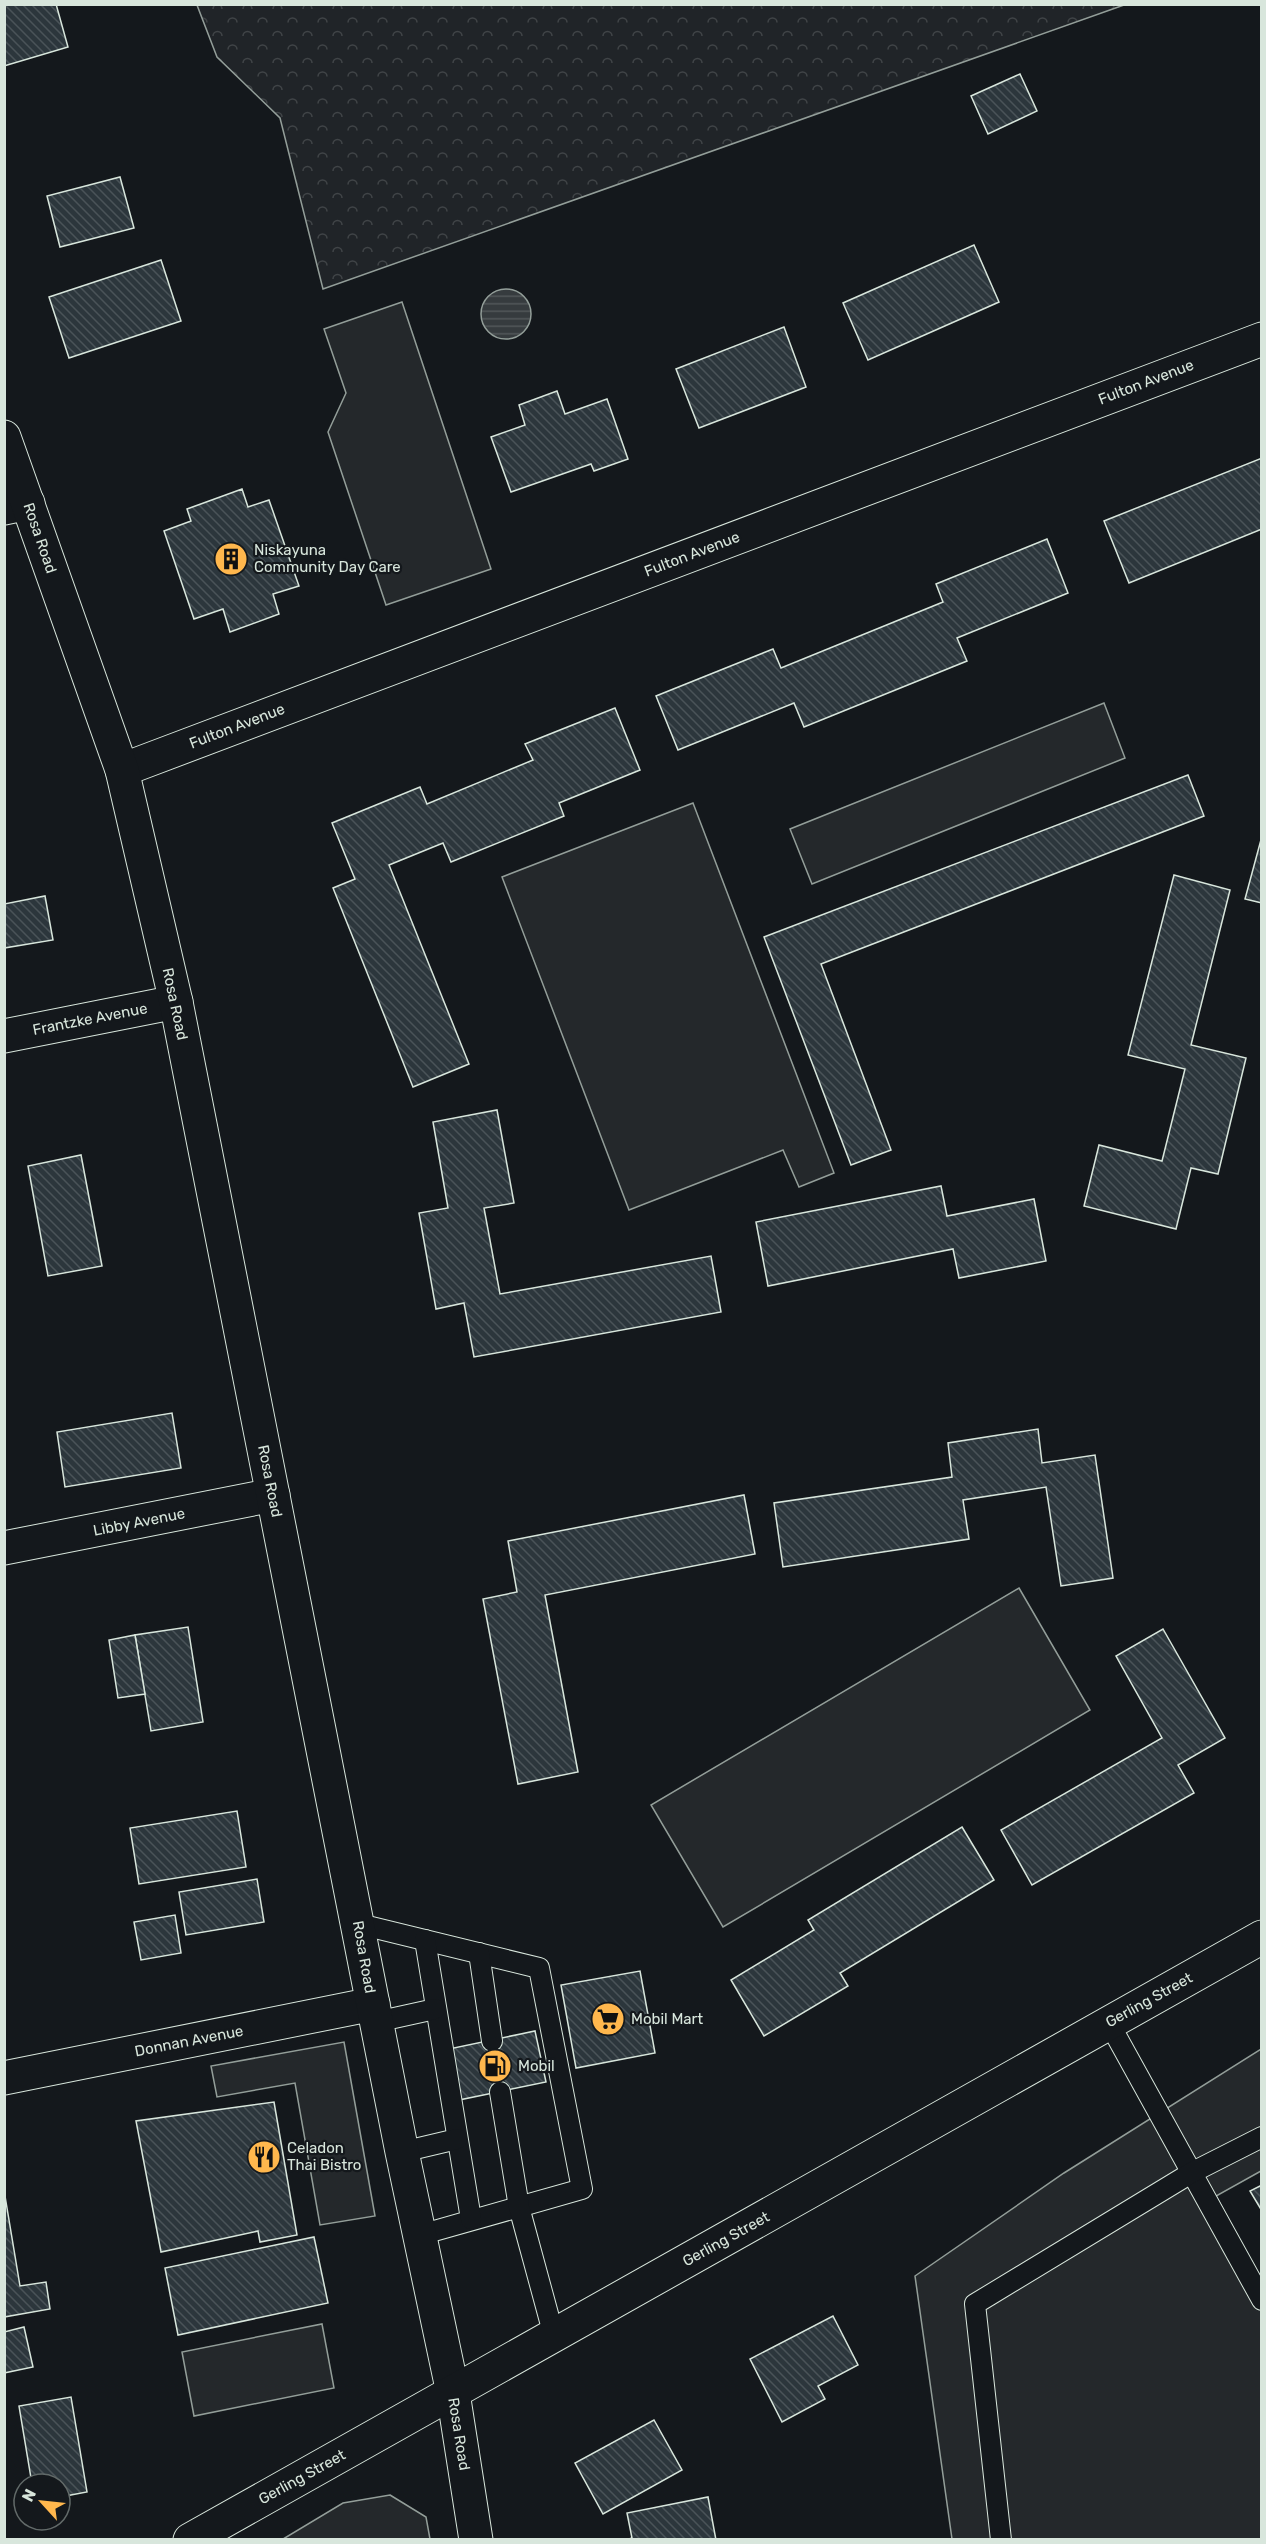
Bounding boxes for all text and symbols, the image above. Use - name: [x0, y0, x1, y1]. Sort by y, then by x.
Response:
- street label: Fulton Avenue: [1096, 356, 1196, 408]
- street label: Rosa Road: [20, 500, 60, 576]
- street label: Fulton Avenue: [642, 528, 742, 580]
- building icon: Niskayuna Community Day Care: [213, 541, 249, 577]
- place label: Niskayuna Community Day Care: [254, 541, 401, 576]
- street label: Fulton Avenue: [187, 700, 287, 752]
- street label: Rosa Road: [159, 966, 191, 1042]
- street label: Frantzke Avenue: [31, 999, 149, 1039]
- street label: Rosa Road: [254, 1443, 286, 1519]
- street label: Libby Avenue: [91, 1504, 187, 1540]
- street label: Rosa Road: [349, 1919, 379, 1995]
- street label: Gerling Street: [1102, 1969, 1196, 2031]
- supermarket icon: Mobil Mart: [590, 2001, 626, 2037]
- place label: Mobil Mart: [631, 2010, 703, 2028]
- street label: Donnan Avenue: [133, 2022, 245, 2060]
- fuel station icon: Mobil: [477, 2048, 513, 2084]
- place label: Mobil: [518, 2057, 555, 2075]
- restaurant icon: Celadon Thai Bistro: [246, 2139, 282, 2175]
- place label: Celadon Thai Bistro: [287, 2139, 361, 2174]
- street label: Gerling Street: [679, 2208, 773, 2270]
- street label: Rosa Road: [444, 2396, 474, 2472]
- street label: Gerling Street: [255, 2446, 349, 2508]
- north arrow: [12, 2472, 72, 2532]
- text: N: [18, 2486, 40, 2505]

